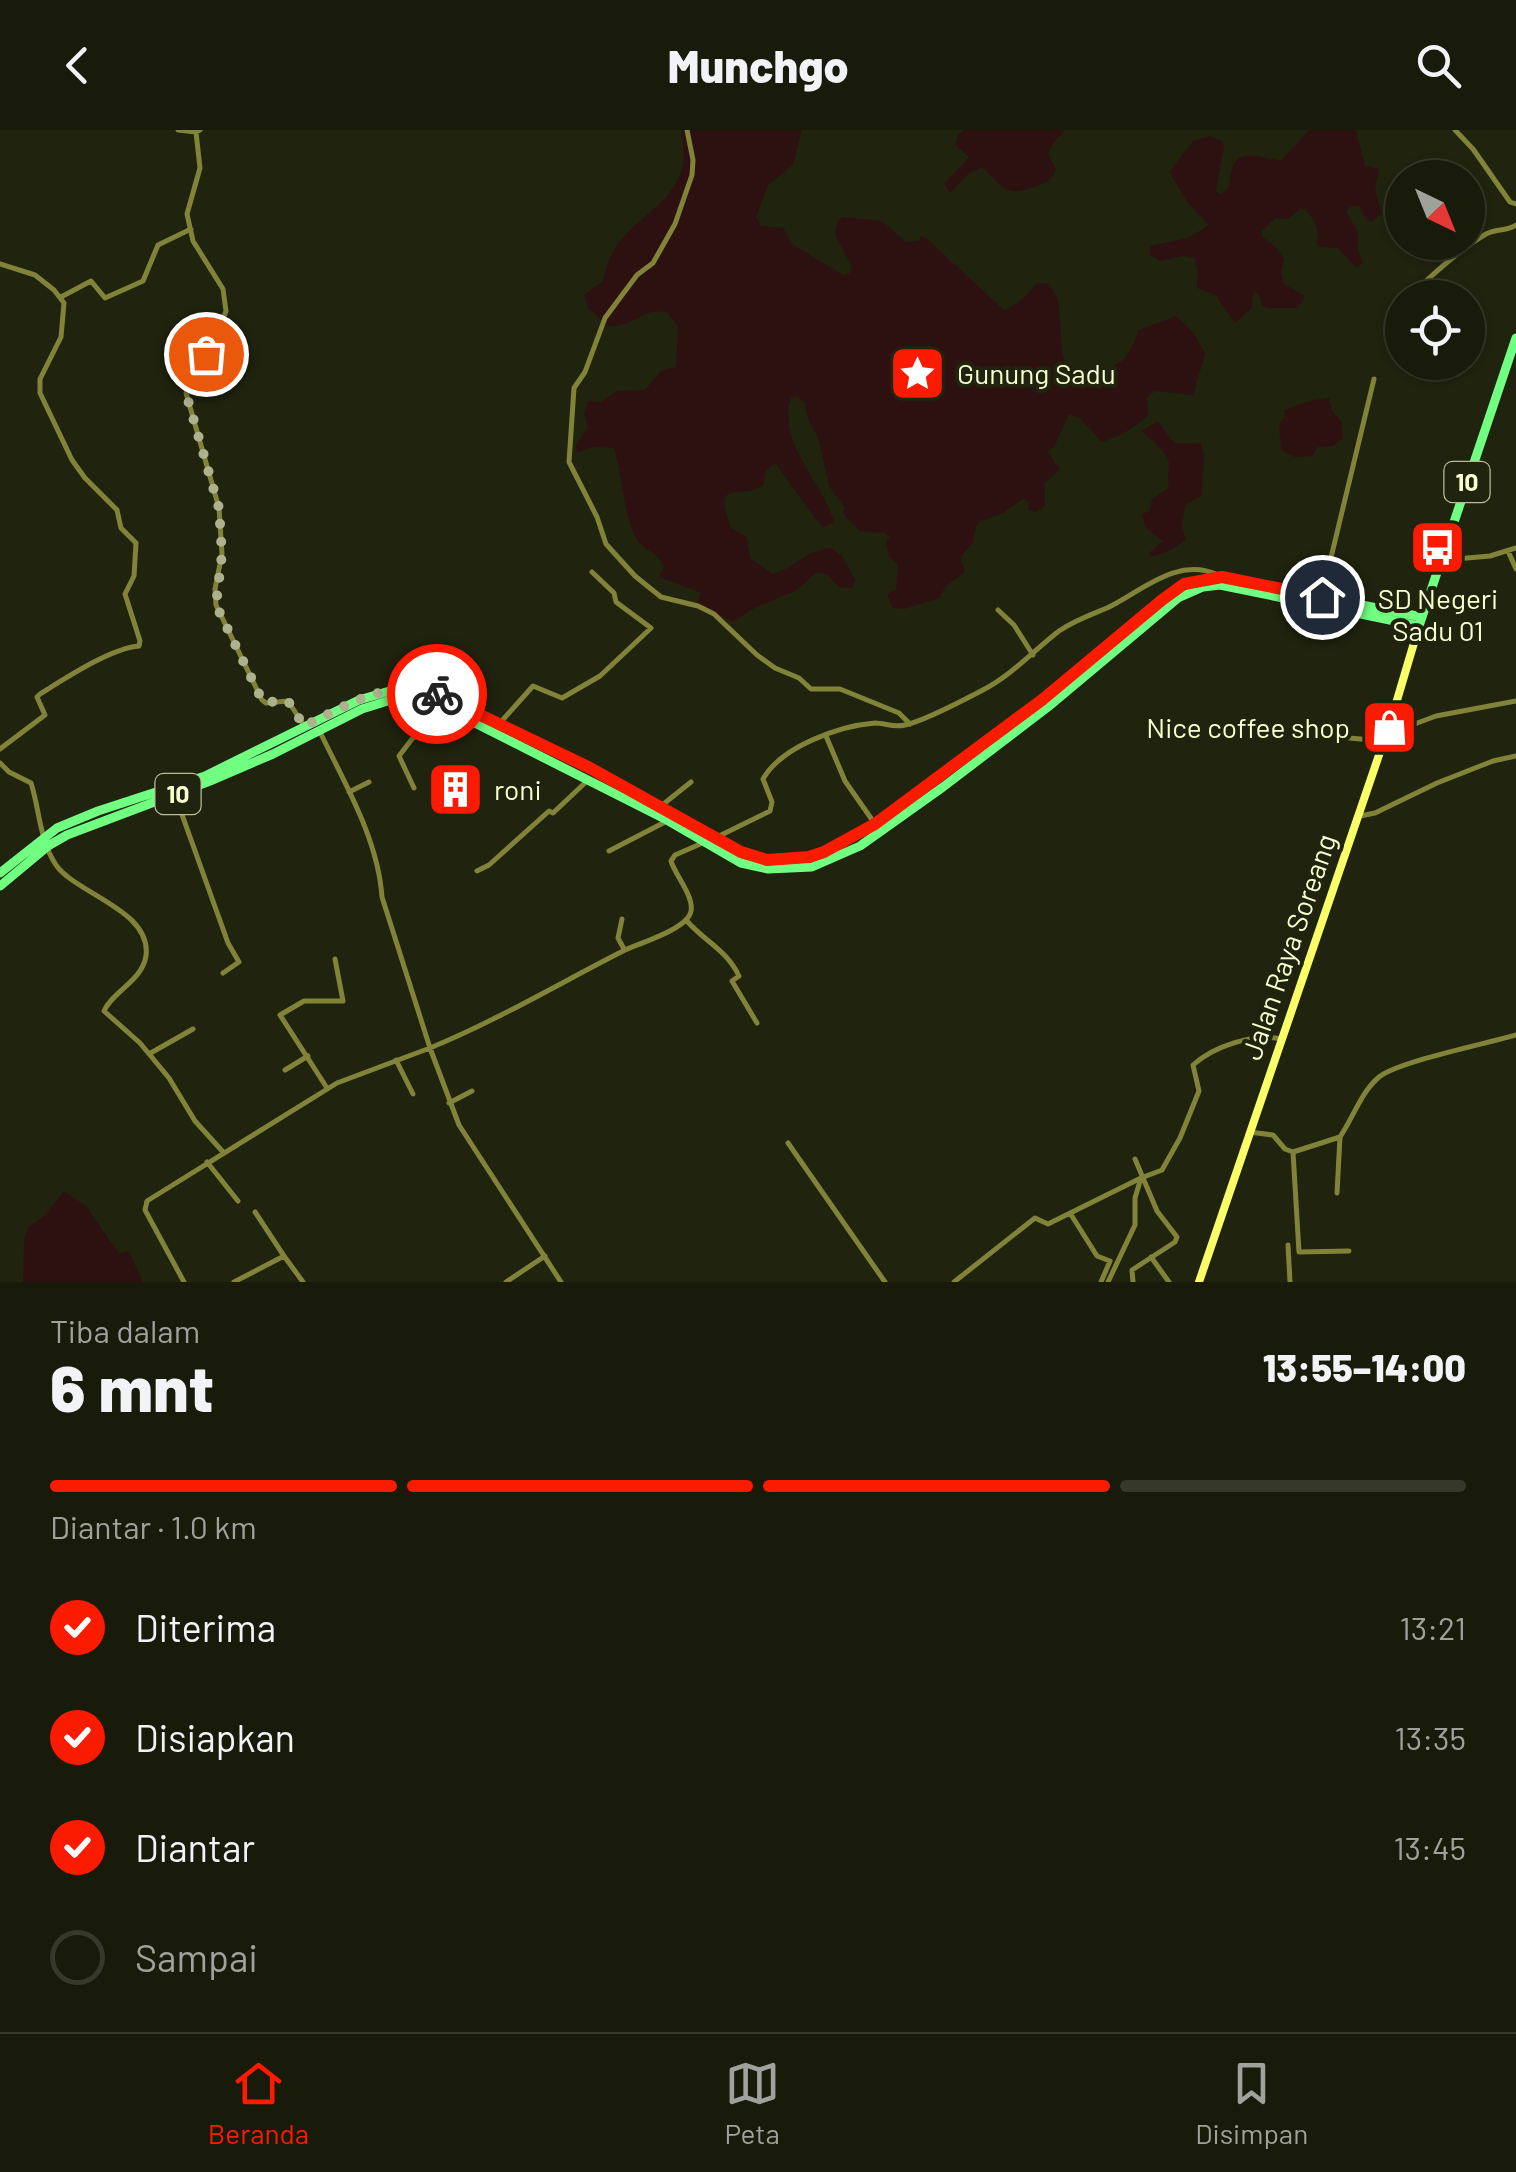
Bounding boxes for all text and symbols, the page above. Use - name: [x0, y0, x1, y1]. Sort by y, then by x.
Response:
- icon: back: [50, 38, 105, 93]
- text: Munchgo: [667, 38, 849, 92]
- icon: search: [1411, 38, 1466, 93]
- north arrow: [1385, 160, 1485, 260]
- map controls: [1385, 160, 1485, 380]
- button: locate: [1385, 280, 1485, 380]
- pin: [164, 312, 249, 397]
- icon: bag: [179, 327, 234, 382]
- place icon: Gunung Sadu: [888, 344, 948, 404]
- place label: Gunung Sadu: [957, 356, 1116, 390]
- road number: 10: [1444, 462, 1490, 502]
- bus stop icon: SD Negeri Sadu 01: [1408, 518, 1468, 578]
- pin: [1280, 555, 1365, 640]
- icon: home: [1295, 570, 1350, 625]
- place label: SD Negeri Sadu 01: [1378, 581, 1498, 647]
- courier: [387, 644, 487, 744]
- icon: bike: [410, 667, 465, 722]
- shop icon: Nice coffee shop: [1359, 698, 1419, 758]
- place label: Nice coffee shop: [1146, 710, 1350, 744]
- building icon: roni: [425, 760, 485, 820]
- place label: roni: [494, 772, 542, 806]
- road number: 10: [156, 774, 200, 814]
- street label: Jalan Raya Soreang: [1233, 829, 1343, 1064]
- text: Tiba dalam: [50, 1311, 200, 1349]
- text: 13:55–14:00: [1263, 1344, 1466, 1390]
- text: 6 mnt: [50, 1347, 214, 1425]
- text: Diantar · 1.0 km: [50, 1507, 257, 1545]
- icon: check: [50, 1600, 105, 1655]
- text: Diterima: [135, 1604, 276, 1650]
- text: 13:21: [1400, 1608, 1466, 1646]
- icon: check: [50, 1710, 105, 1765]
- text: Disiapkan: [135, 1714, 295, 1760]
- text: 13:35: [1395, 1718, 1466, 1756]
- icon: check: [50, 1820, 105, 1875]
- text: Diantar: [135, 1824, 255, 1870]
- text: 13:45: [1393, 1828, 1466, 1866]
- text: Sampai: [135, 1934, 258, 1980]
- tab: Beranda: [208, 2056, 309, 2150]
- tab: Peta: [725, 2056, 780, 2150]
- tab: Disimpan: [1195, 2056, 1308, 2150]

